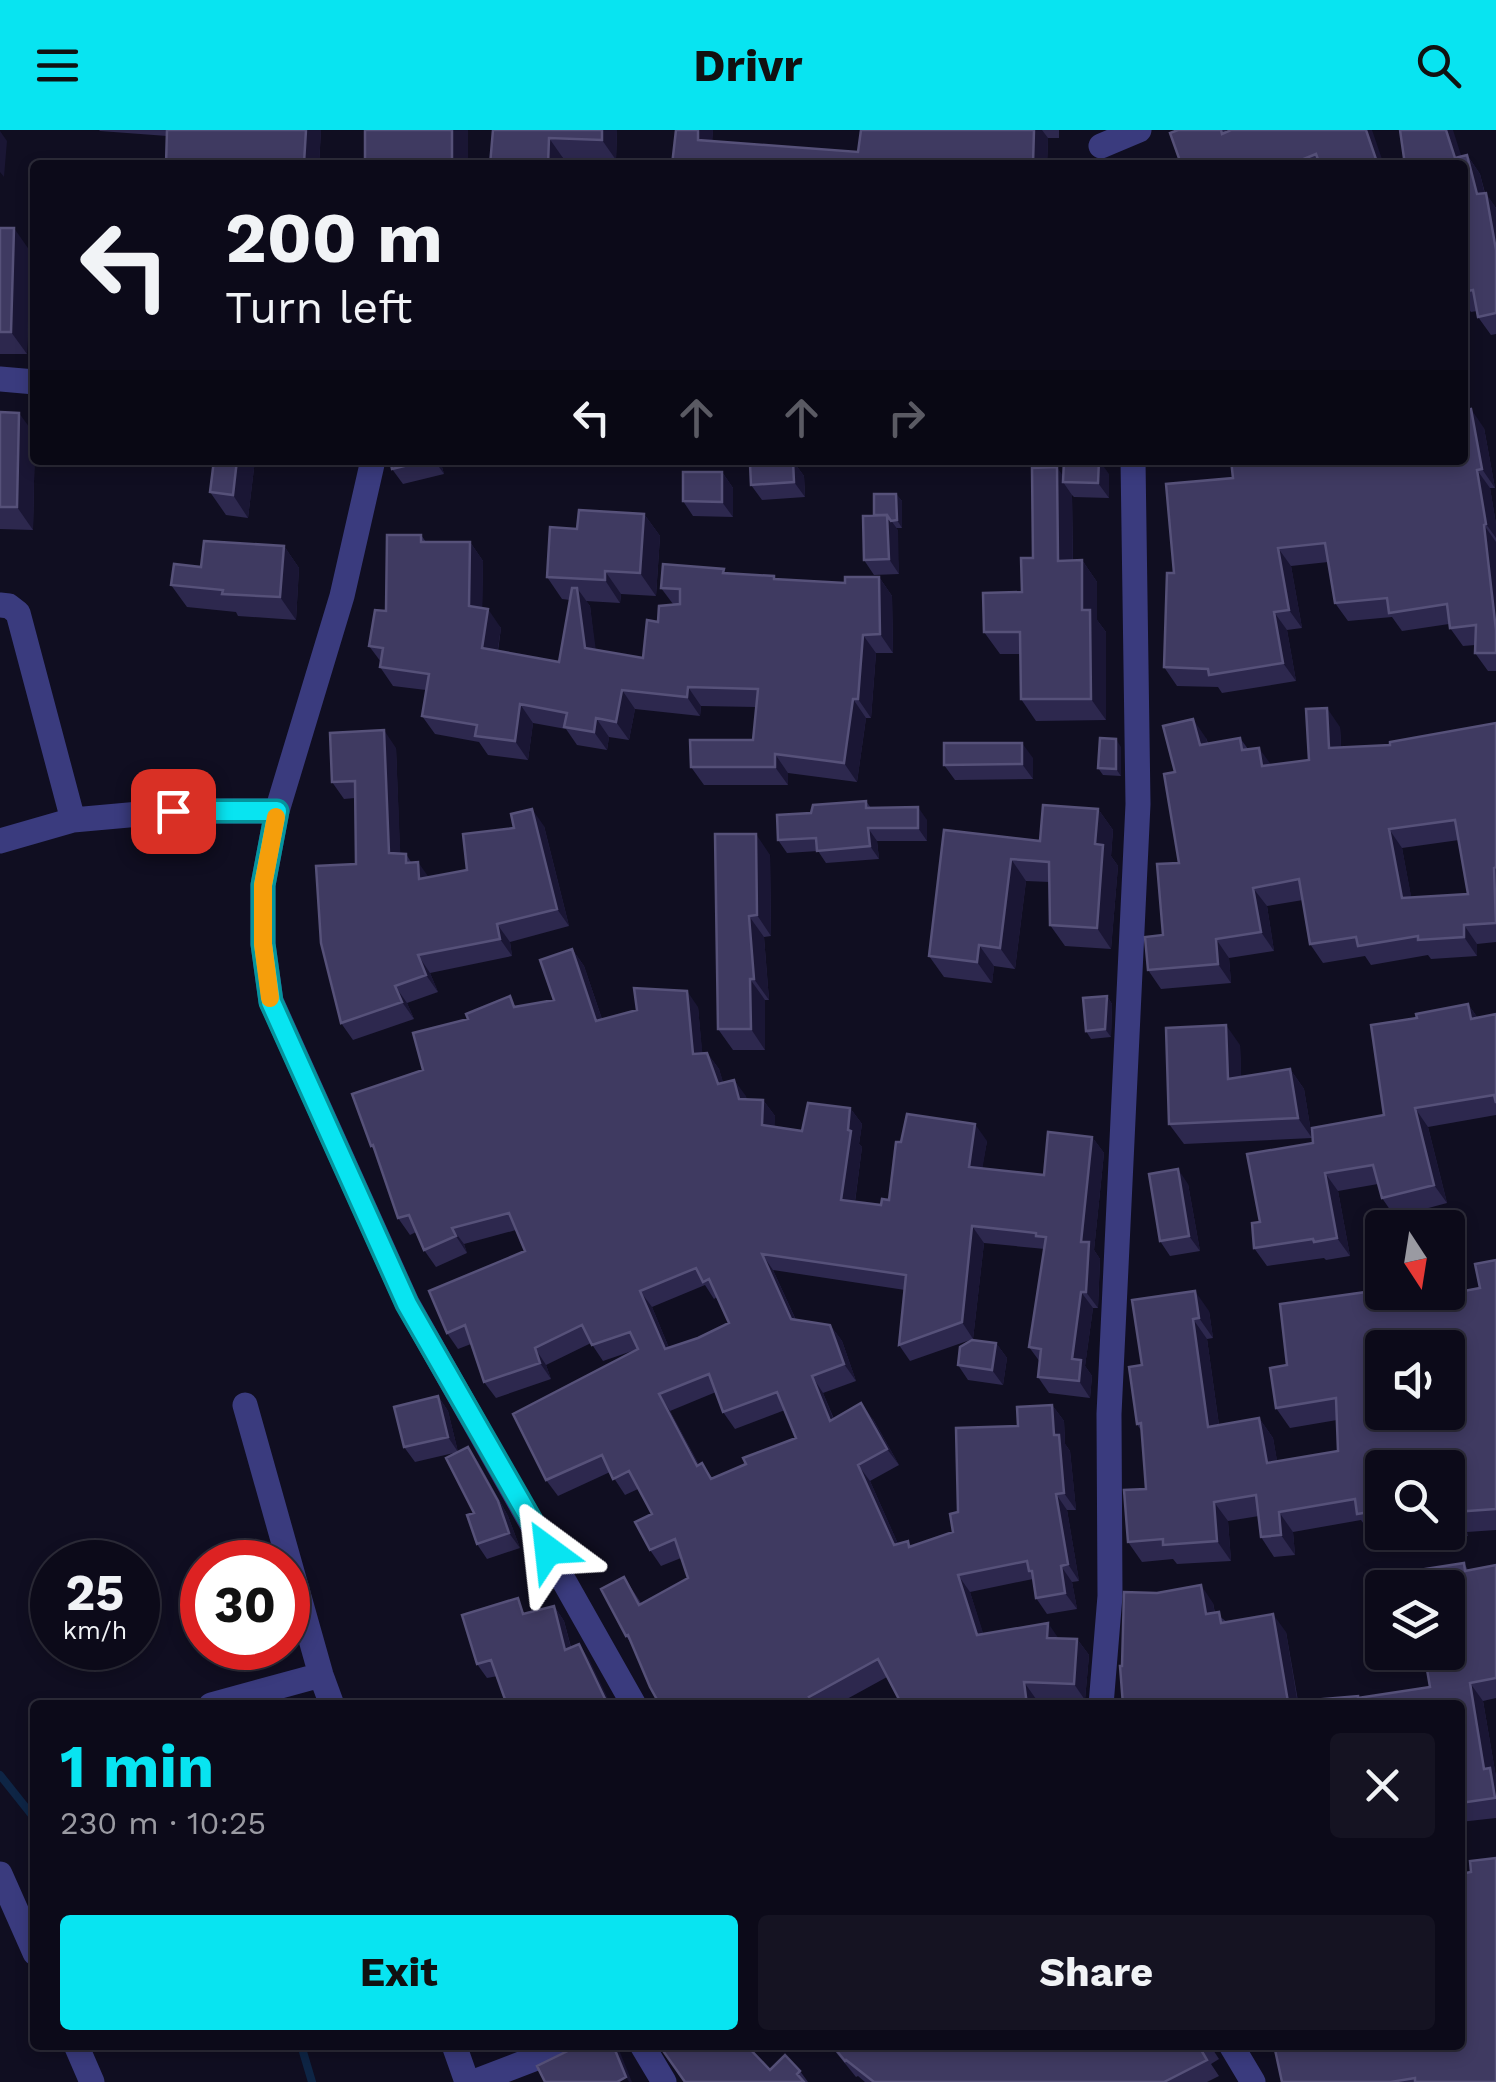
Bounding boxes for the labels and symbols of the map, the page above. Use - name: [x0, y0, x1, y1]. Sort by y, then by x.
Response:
- pin: [131, 769, 216, 854]
- north arrow: [1365, 1210, 1465, 1310]
- position arrow: [496, 1498, 600, 1602]
- speed limit sign: 30: [180, 1540, 310, 1670]

